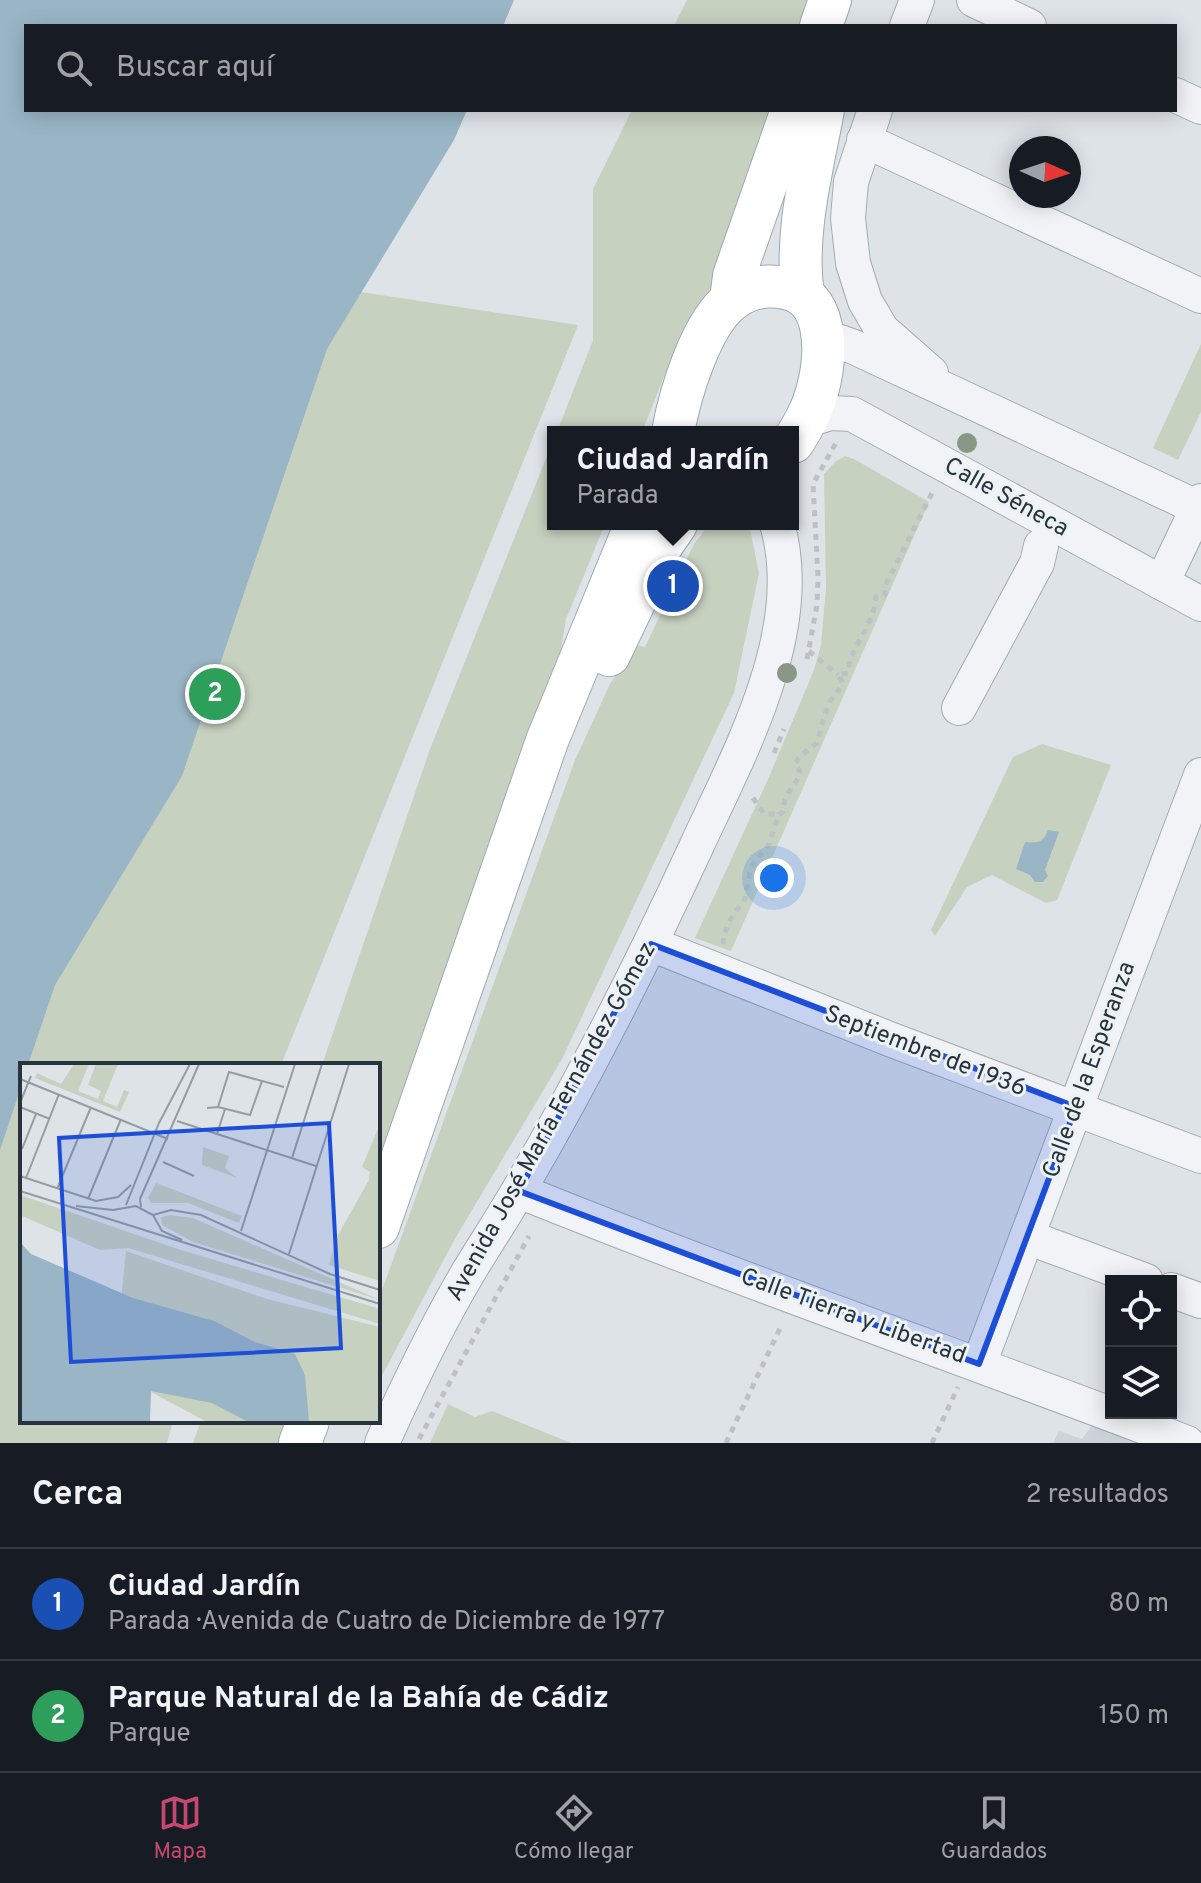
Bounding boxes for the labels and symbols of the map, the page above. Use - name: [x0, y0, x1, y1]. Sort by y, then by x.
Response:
- north arrow: [1009, 136, 1081, 208]
- street label: Calle Séneca: [938, 451, 1074, 545]
- pin: 1: [647, 556, 699, 616]
- pin: 2: [189, 664, 241, 724]
- your location: [754, 858, 794, 898]
- street label: Avenida José María Fernández Gómez: [440, 937, 664, 1307]
- street label: Calle de la Esperanza: [1037, 958, 1143, 1182]
- street label: Septiembre de 1936: [820, 1000, 1030, 1104]
- inset map: [20, 1063, 380, 1423]
- street label: Calle Tierra y Libertad: [736, 1262, 970, 1372]

